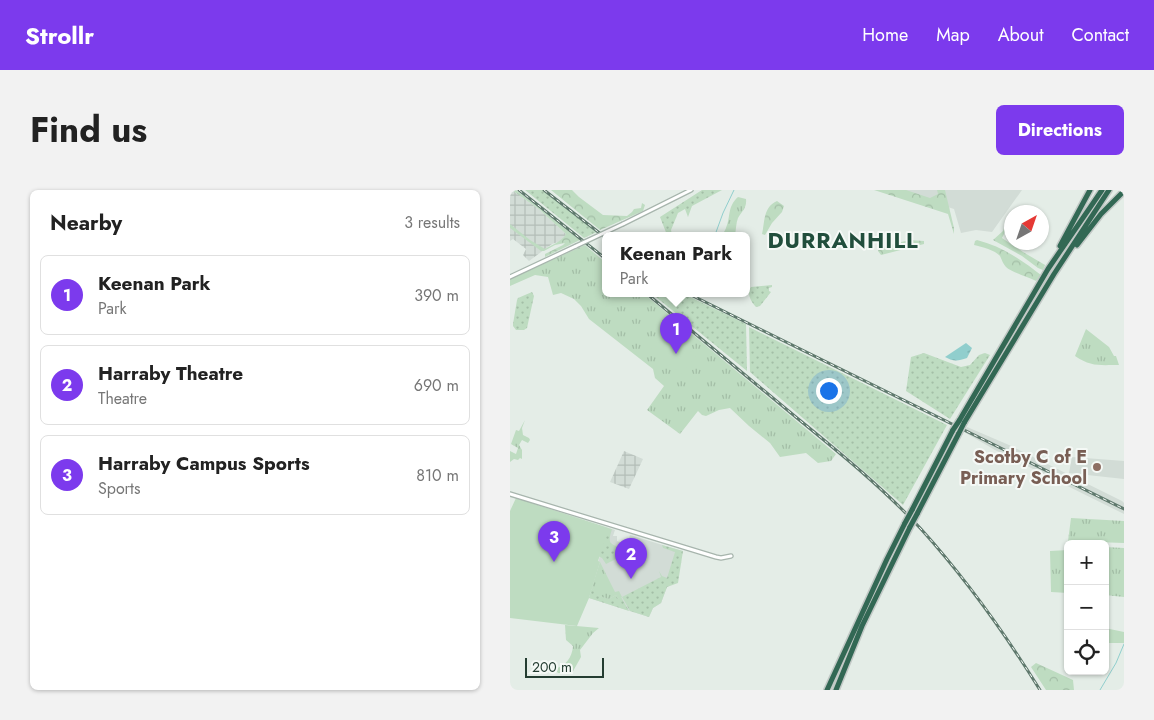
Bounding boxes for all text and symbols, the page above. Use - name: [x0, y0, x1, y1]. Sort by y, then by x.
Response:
- text: Strollr: [25, 18, 94, 53]
- text: Home: [862, 22, 908, 48]
- text: Map: [936, 22, 970, 48]
- text: About: [998, 22, 1043, 48]
- text: Contact: [1071, 22, 1129, 48]
- text: Find us: [30, 105, 147, 155]
- button: Directions: [996, 105, 1124, 155]
- north arrow: [1004, 205, 1049, 250]
- text: Nearby: [50, 208, 122, 238]
- text: 3 results: [404, 211, 460, 234]
- district label: DURRANHILL: [767, 224, 919, 256]
- popup: [602, 232, 750, 297]
- text: Keenan Park: [620, 240, 732, 267]
- text: Park: [620, 267, 648, 290]
- text: Keenan Park: [98, 270, 211, 297]
- text: 1: [63, 284, 71, 307]
- text: 390 m: [414, 284, 459, 307]
- text: Park: [98, 297, 127, 320]
- pin: 1: [660, 313, 692, 354]
- text: Harraby Theatre: [98, 360, 243, 387]
- text: 2: [62, 374, 72, 397]
- text: 690 m: [414, 374, 459, 397]
- your location: [816, 378, 842, 404]
- text: Theatre: [98, 387, 147, 410]
- place label: Scotby C of E Primary School: [960, 444, 1087, 491]
- text: Harraby Campus Sports: [98, 450, 310, 477]
- marker: Scotby C of E Primary School: [1091, 461, 1103, 473]
- text: 3: [62, 464, 72, 487]
- text: 810 m: [416, 464, 459, 487]
- text: Sports: [98, 477, 140, 500]
- pin: 3: [538, 521, 570, 562]
- pin: 2: [615, 538, 647, 579]
- map controls: [1064, 540, 1109, 675]
- button: +: [1064, 540, 1109, 585]
- button: −: [1064, 585, 1109, 630]
- button: locate: [1064, 630, 1109, 675]
- scale bar: [525, 655, 604, 678]
- text: 200 m: [532, 657, 572, 677]

